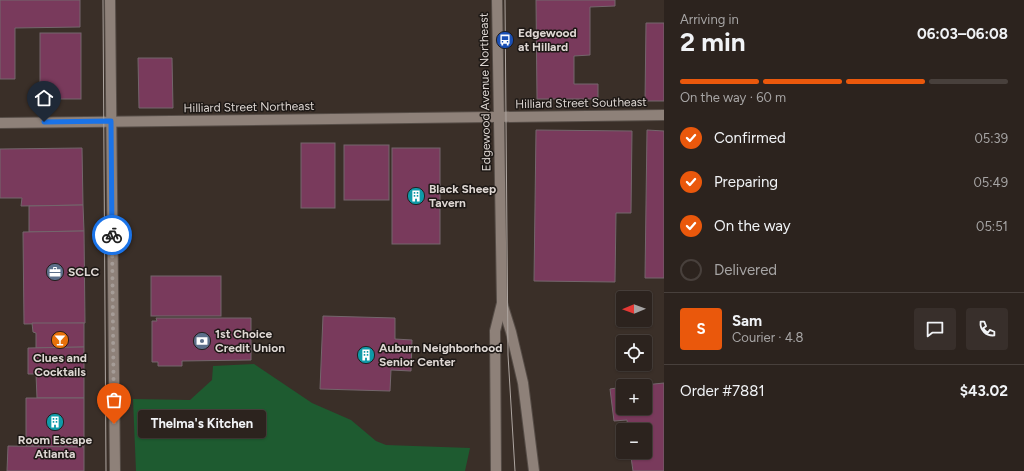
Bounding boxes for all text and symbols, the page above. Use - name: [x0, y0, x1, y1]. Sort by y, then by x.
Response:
- street label: Edgewood Avenue Northeast: [477, 12, 493, 171]
- text: Arriving in: [680, 12, 739, 27]
- text: 06:03–06:08: [917, 25, 1008, 43]
- place label: Edgewood at Hillard: [518, 26, 577, 54]
- text: 2 min: [680, 26, 746, 58]
- bus stop icon: Edgewood at Hillard: [495, 30, 515, 50]
- pin: [27, 81, 61, 122]
- icon: home: [33, 87, 55, 109]
- text: On the way · 60 m: [680, 90, 786, 105]
- street label: Hilliard Street Southeast: [515, 95, 647, 111]
- street label: Hilliard Street Northeast: [183, 99, 315, 115]
- icon: check: [680, 127, 702, 149]
- text: Confirmed: [714, 129, 786, 147]
- text: 05:39: [974, 131, 1008, 146]
- icon: check: [680, 171, 702, 193]
- text: Preparing: [714, 173, 778, 191]
- text: 05:49: [973, 175, 1008, 190]
- place label: Black Sheep Tavern: [429, 182, 496, 210]
- building icon: Black Sheep Tavern: [406, 186, 426, 206]
- courier: [92, 215, 132, 255]
- icon: check: [680, 215, 702, 237]
- text: On the way: [714, 217, 791, 235]
- text: 05:51: [976, 219, 1008, 234]
- icon: bike: [101, 224, 123, 246]
- text: Delivered: [714, 261, 777, 279]
- office icon: SCLC: [45, 262, 65, 282]
- place label: SCLC: [68, 265, 99, 279]
- north arrow: [616, 291, 652, 327]
- map controls: [616, 291, 652, 459]
- button: chat: [914, 308, 956, 350]
- button: phone: [966, 308, 1008, 350]
- text: Sam: [732, 312, 762, 330]
- text: S: [696, 320, 706, 338]
- place label: 1st Choice Credit Union: [215, 327, 285, 355]
- bar icon: Clues and Cocktails: [50, 330, 70, 350]
- text: Courier · 4.8: [732, 330, 804, 345]
- bank icon: 1st Choice Credit Union: [192, 331, 212, 351]
- button: locate: [616, 335, 652, 371]
- place label: Auburn Neighborhood Senior Center: [379, 341, 502, 369]
- building icon: Auburn Neighborhood Senior Center: [356, 345, 376, 365]
- place label: Clues and Cocktails: [33, 351, 87, 379]
- button: +: [616, 379, 652, 415]
- text: Order #7881: [680, 382, 765, 400]
- text: $43.02: [960, 382, 1008, 400]
- pin: [97, 383, 131, 424]
- icon: bag: [103, 389, 125, 411]
- callout: Thelma's Kitchen: [138, 410, 266, 438]
- building icon: Room Escape Atlanta: [45, 412, 65, 432]
- text: Thelma's Kitchen: [151, 416, 253, 431]
- button: −: [616, 423, 652, 459]
- place label: Room Escape Atlanta: [18, 433, 93, 461]

